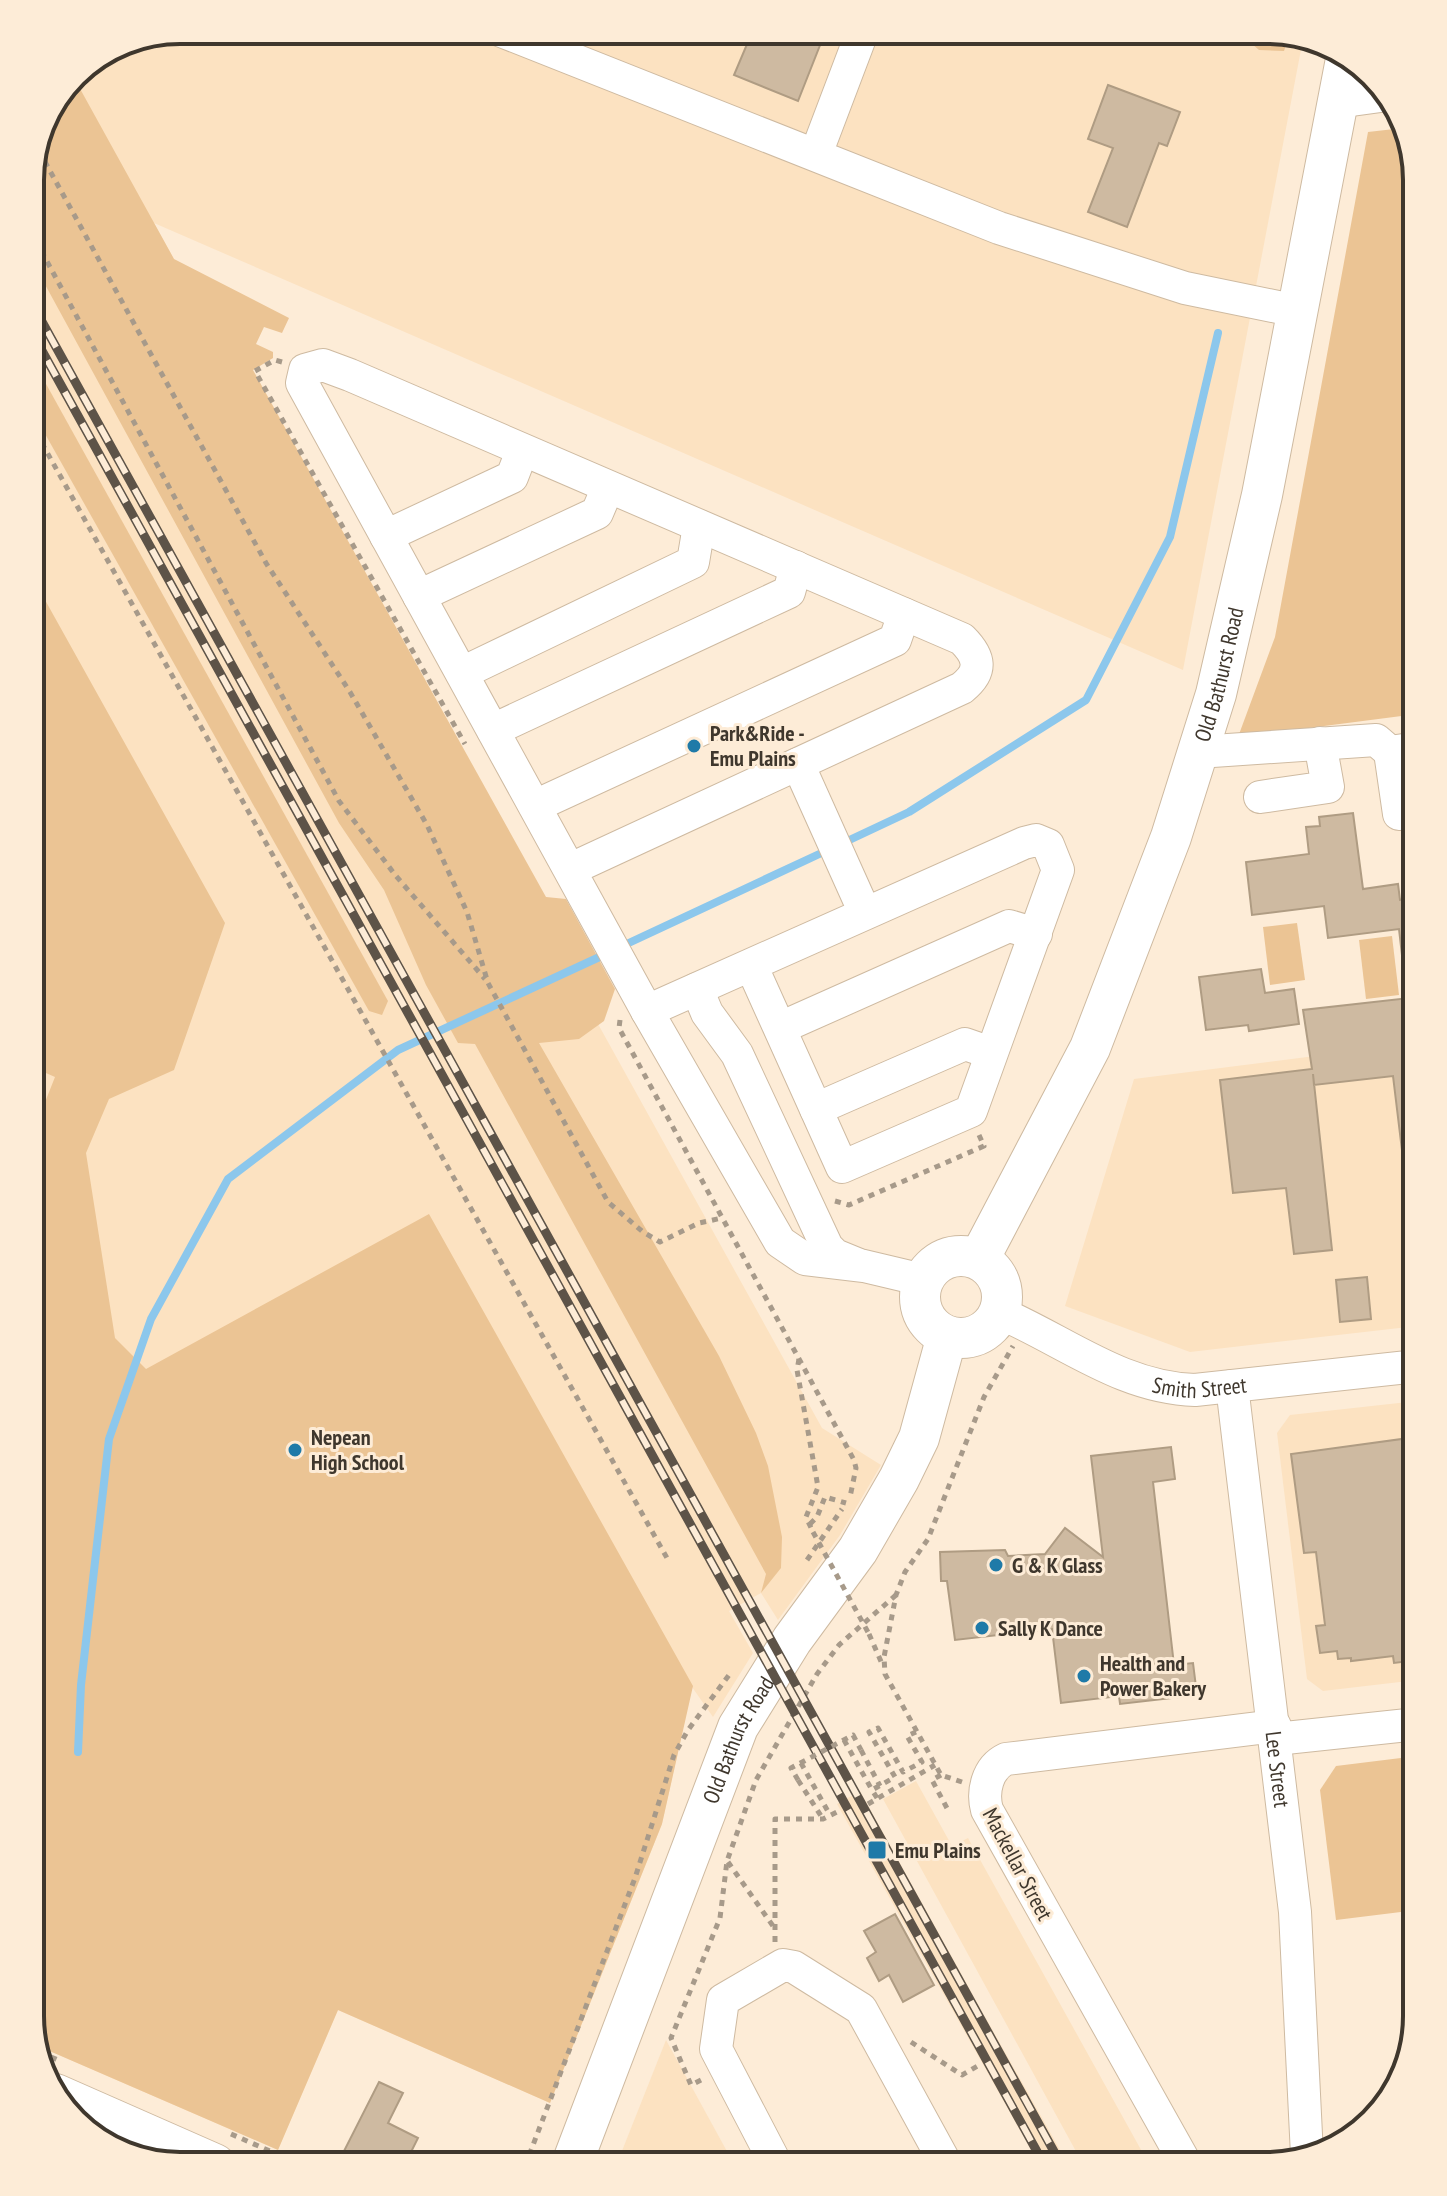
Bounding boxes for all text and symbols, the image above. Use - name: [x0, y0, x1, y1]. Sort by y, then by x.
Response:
- street label: Old Bathurst Road: [1188, 605, 1250, 745]
- place label: Park&Ride - Emu Plains: [710, 719, 805, 772]
- marker: Park&Ride - Emu Plains: [685, 737, 703, 755]
- street label: Smith Street: [1150, 1370, 1248, 1404]
- place label: Nepean High School: [311, 1423, 405, 1476]
- marker: Nepean High School: [286, 1441, 304, 1459]
- place label: G & K Glass: [1012, 1551, 1103, 1579]
- marker: G & K Glass: [987, 1556, 1005, 1574]
- place label: Sally K Dance: [998, 1614, 1103, 1642]
- marker: Sally K Dance: [973, 1619, 991, 1637]
- place label: Health and Power Bakery: [1100, 1649, 1207, 1702]
- marker: Health and Power Bakery: [1075, 1667, 1093, 1685]
- street label: Old Bathurst Road: [696, 1671, 780, 1807]
- street label: Lee Street: [1259, 1730, 1296, 1809]
- street label: Mackellar Street: [977, 1803, 1059, 1925]
- place label: Emu Plains: [895, 1836, 981, 1864]
- marker: Emu Plains: [866, 1839, 888, 1861]

